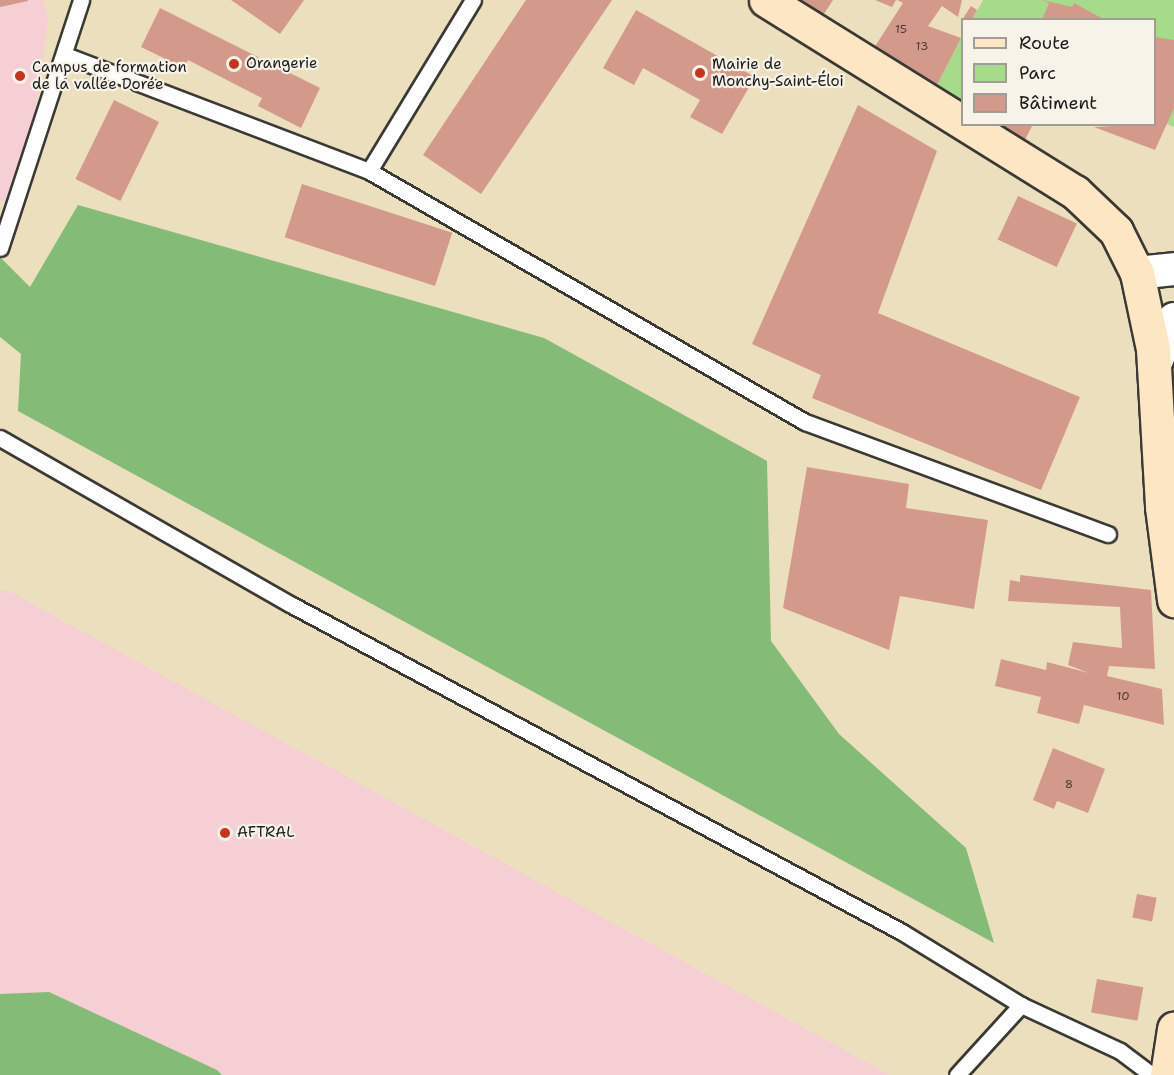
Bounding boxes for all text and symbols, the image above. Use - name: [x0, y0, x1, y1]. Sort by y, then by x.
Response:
- legend: [961, 18, 1156, 126]
- house number: 15: [895, 23, 907, 37]
- text: Route: [1019, 31, 1070, 55]
- house number: 13: [916, 40, 928, 54]
- place label: Orangerie: [246, 55, 318, 73]
- place label: Mairie de Monchy-Saint-Éloi: [712, 55, 844, 90]
- marker: Orangerie: [227, 57, 241, 71]
- place label: Campus de formation de la vallée Dorée: [32, 58, 187, 93]
- text: Parc: [1019, 61, 1056, 85]
- marker: Mairie de Monchy-Saint-Éloi: [693, 66, 707, 80]
- marker: Campus de formation de la vallée Dorée: [13, 69, 27, 83]
- text: Bâtiment: [1019, 91, 1097, 115]
- house number: 10: [1116, 690, 1130, 704]
- house number: 8: [1065, 778, 1073, 792]
- place label: AFTRAL: [237, 824, 294, 842]
- marker: AFTRAL: [218, 826, 232, 840]

